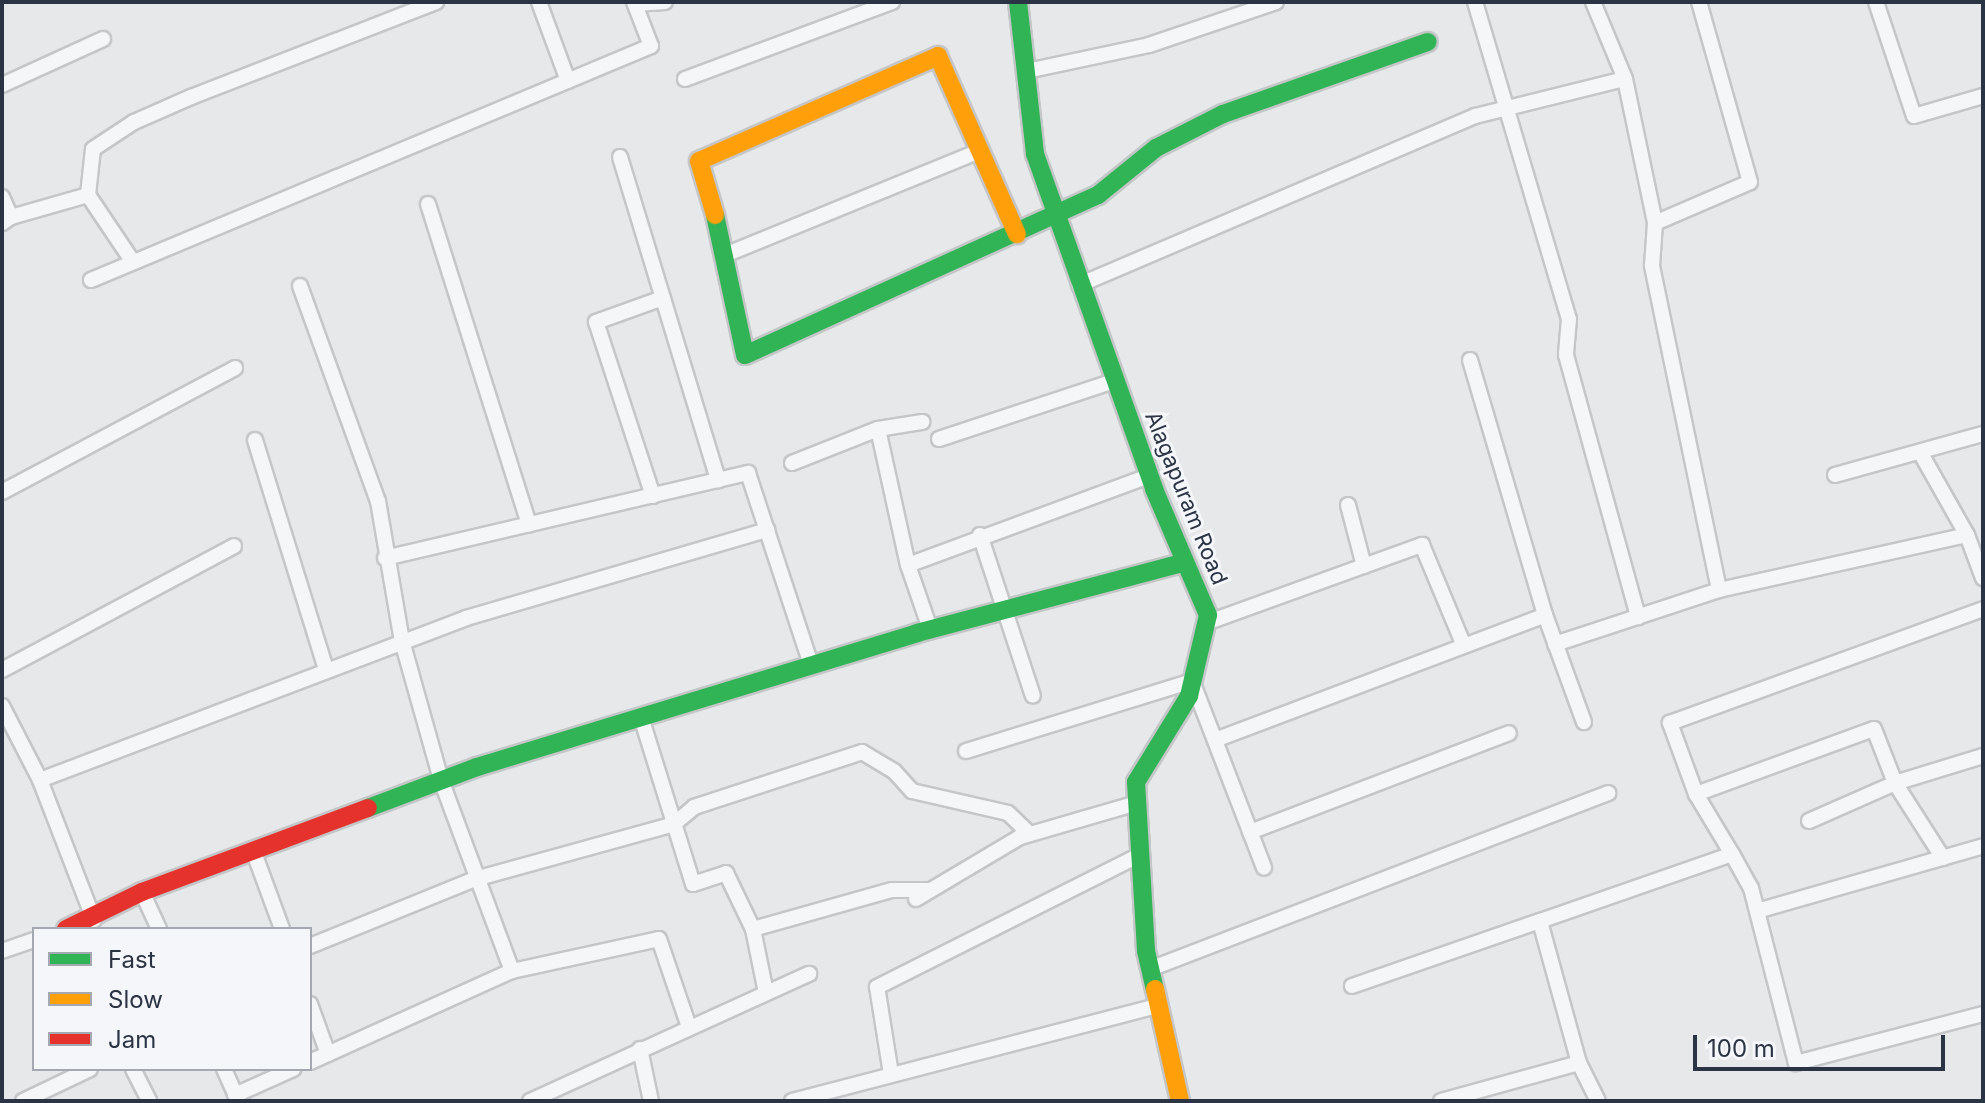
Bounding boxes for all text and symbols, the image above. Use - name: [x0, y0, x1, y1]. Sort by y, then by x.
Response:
- street label: Alagapuram Road: [1139, 408, 1233, 588]
- legend: [32, 927, 312, 1071]
- text: Fast: [108, 945, 156, 974]
- text: Slow: [108, 985, 163, 1014]
- scale bar: [1697, 1019, 1949, 1069]
- text: Jam: [108, 1025, 156, 1054]
- text: 100 m: [1707, 1034, 1775, 1063]

